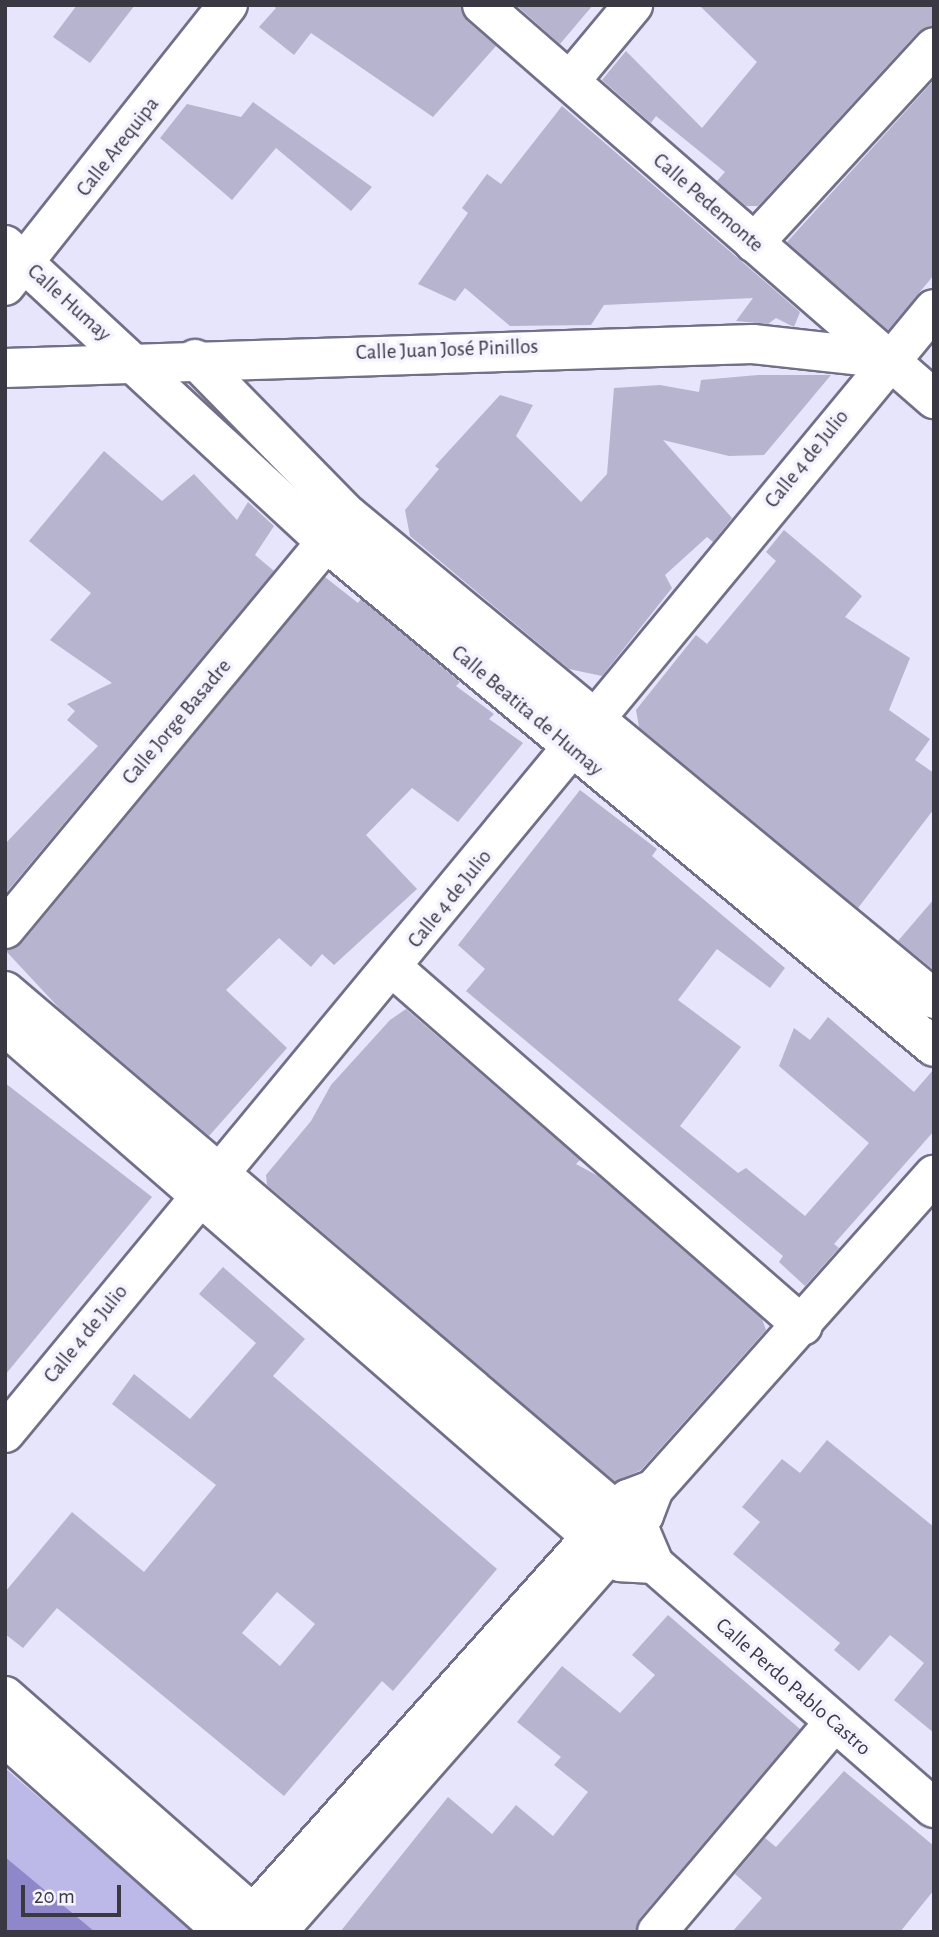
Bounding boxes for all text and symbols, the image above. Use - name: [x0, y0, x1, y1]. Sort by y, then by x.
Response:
- street label: Calle Arequipa: [71, 92, 165, 202]
- street label: Calle Pedemonte: [648, 148, 768, 258]
- street label: Calle Humay: [22, 259, 116, 347]
- street label: Calle Juan José Pinillos: [355, 334, 539, 366]
- street label: Calle 4 de Julio: [760, 405, 854, 513]
- street label: Calle Beatita de Humay: [446, 640, 608, 782]
- street label: Calle Jorge Basadre: [117, 654, 237, 790]
- street label: Calle 4 de Julio: [403, 845, 497, 953]
- street label: Calle 4 de Julio: [39, 1280, 133, 1388]
- street label: Calle Perdo Pablo Castro: [710, 1613, 876, 1761]
- scale bar: [24, 1870, 124, 1914]
- text: 20 m: [34, 1886, 75, 1907]

